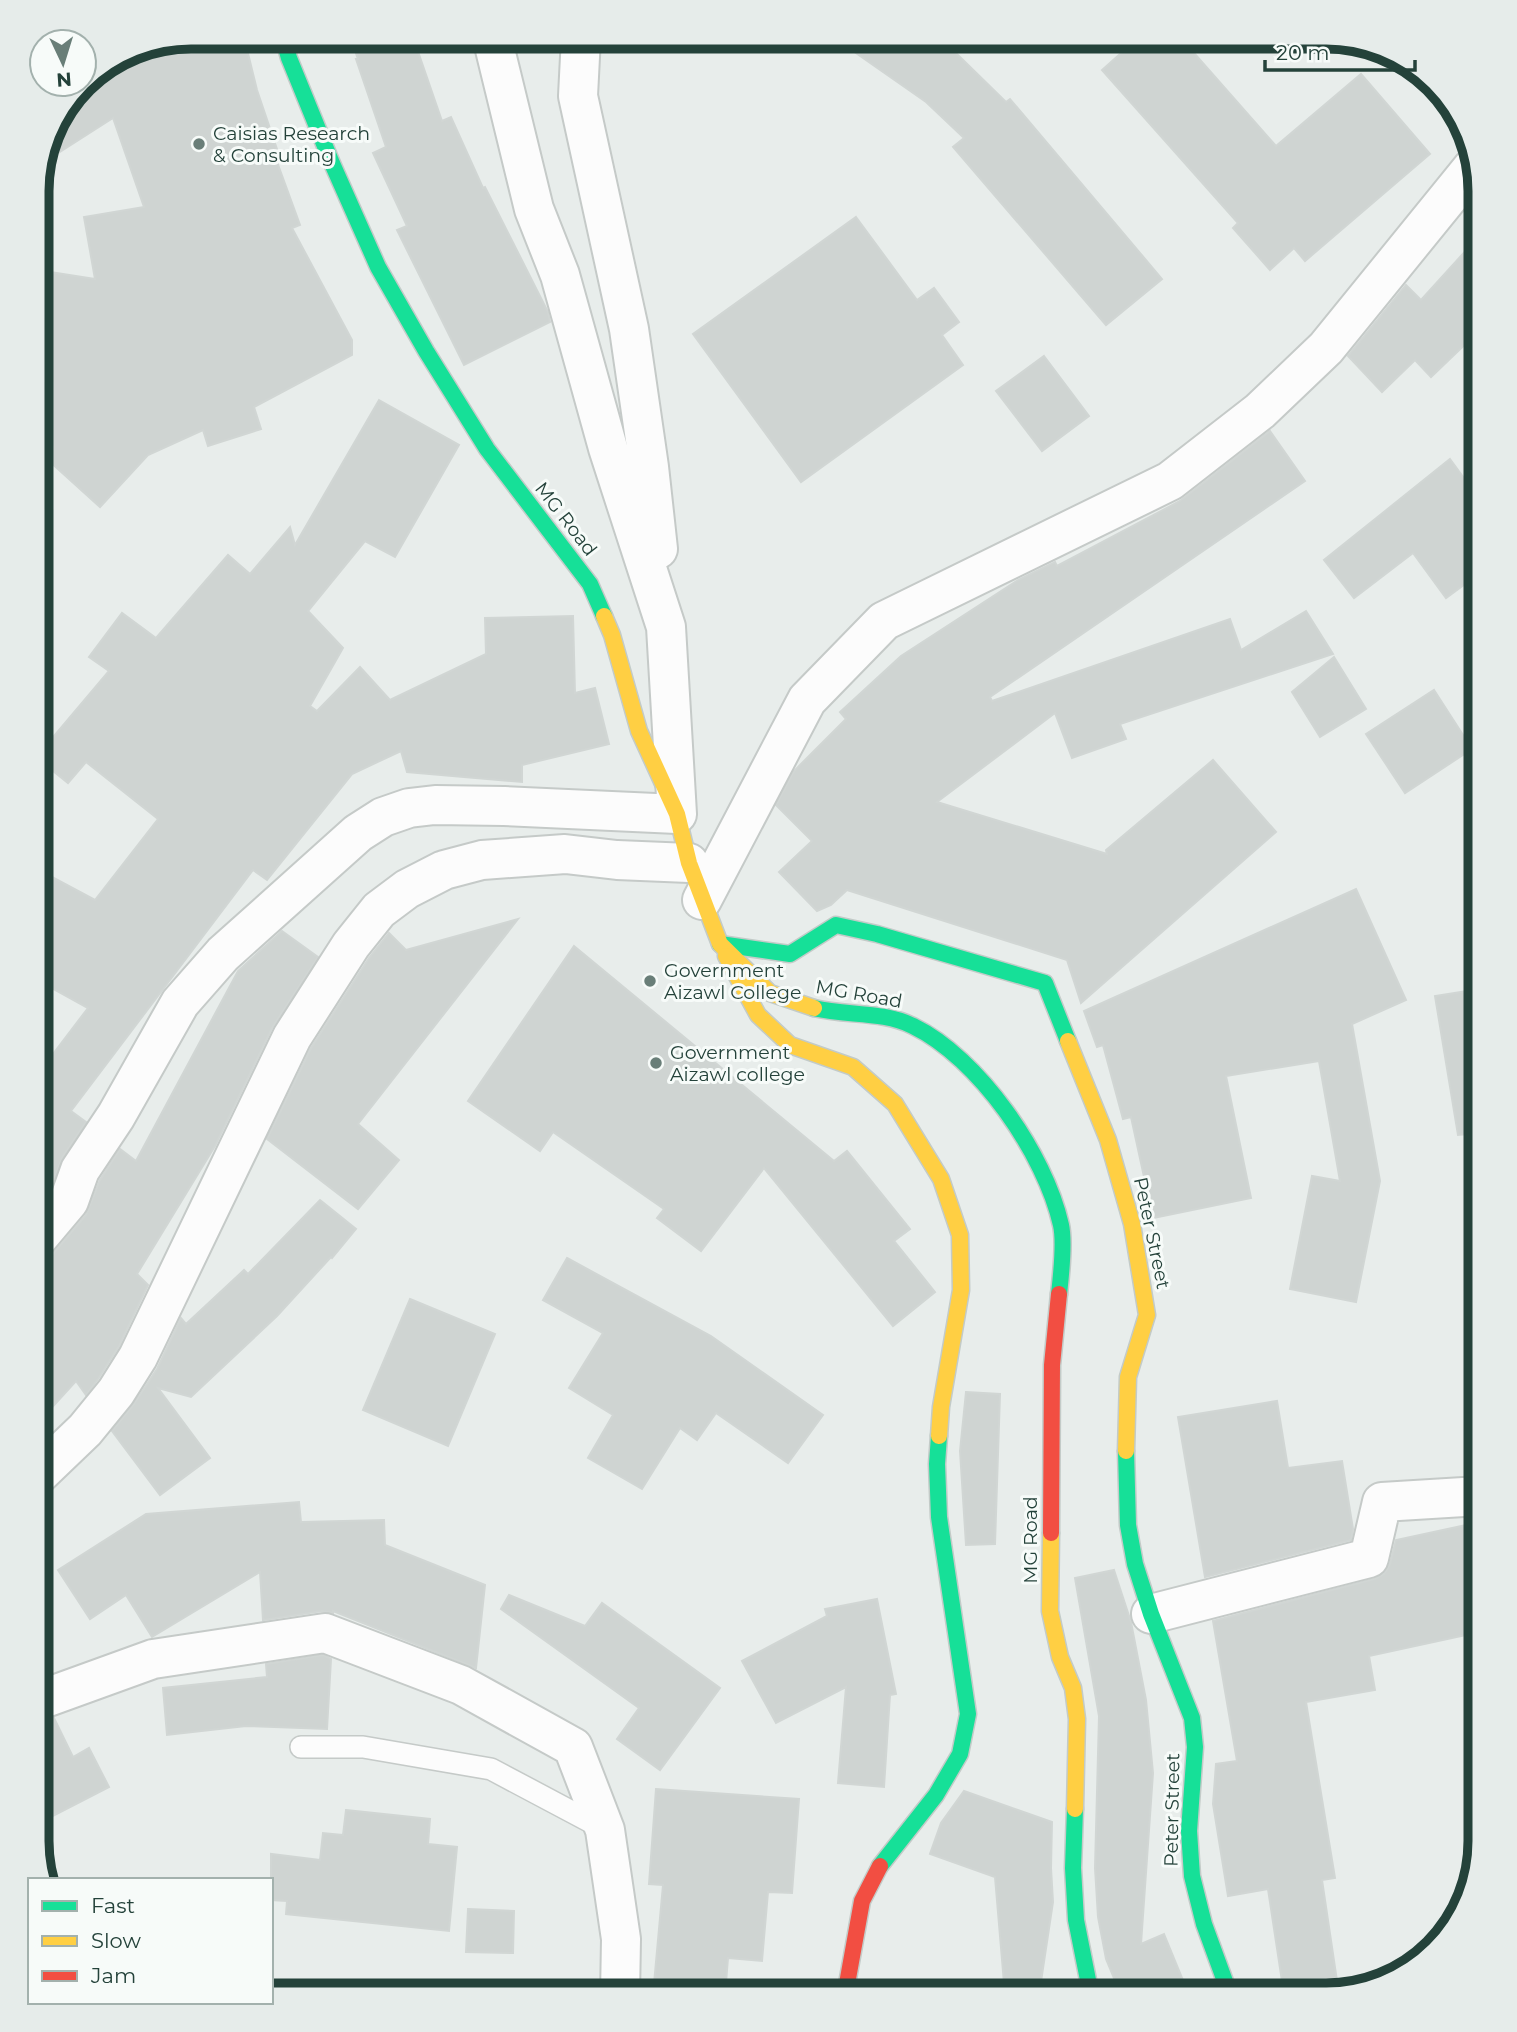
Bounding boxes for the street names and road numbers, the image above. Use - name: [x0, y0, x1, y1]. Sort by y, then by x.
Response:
- street label: MG Road: [530, 477, 602, 561]
- street label: MG Road: [814, 975, 904, 1013]
- street label: Peter Street: [1129, 1175, 1175, 1291]
- street label: MG Road: [1019, 1496, 1042, 1584]
- street label: Peter Street: [1160, 1753, 1184, 1867]

